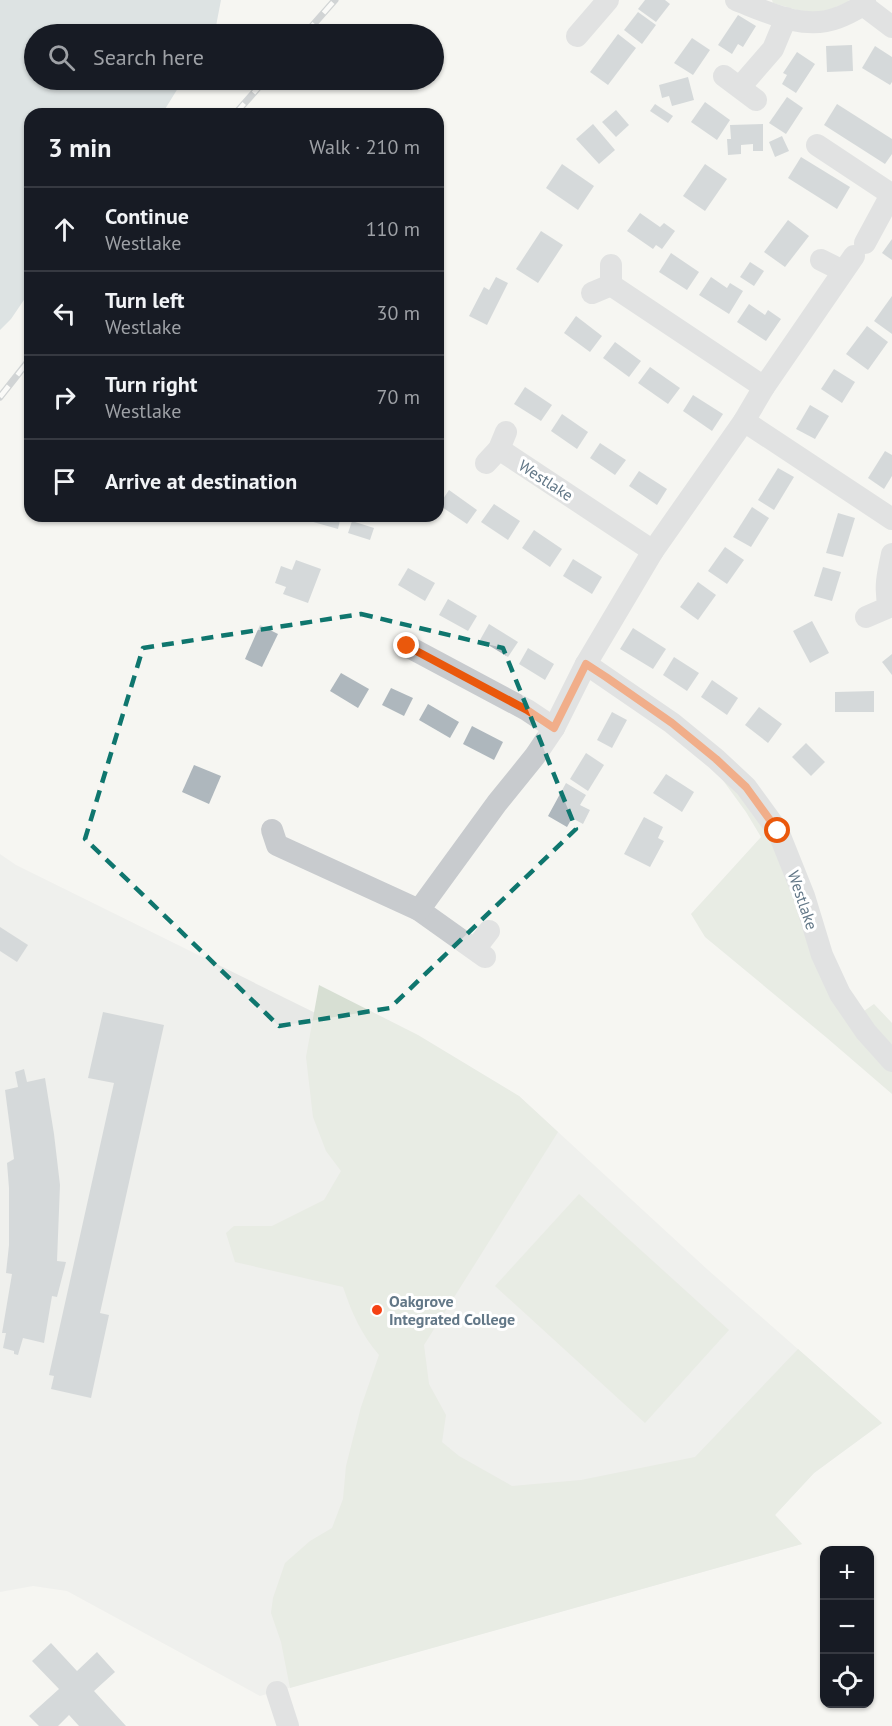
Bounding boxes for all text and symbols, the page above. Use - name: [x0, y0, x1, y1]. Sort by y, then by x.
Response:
- search box: [24, 24, 444, 90]
- icon: search: [45, 41, 78, 74]
- text: Search here: [93, 43, 204, 71]
- text: 3 min: [48, 131, 111, 164]
- text: Walk · 210 m: [309, 134, 420, 160]
- text: Continue: [105, 202, 189, 230]
- icon: ahead: [48, 213, 81, 246]
- text: 110 m: [366, 216, 420, 242]
- text: Westlake: [105, 230, 181, 256]
- text: Turn left: [105, 286, 185, 314]
- icon: left: [48, 297, 81, 330]
- text: 30 m: [377, 300, 420, 326]
- text: Westlake: [105, 314, 181, 340]
- text: Turn right: [105, 370, 197, 398]
- icon: right: [48, 381, 81, 414]
- text: 70 m: [377, 384, 420, 410]
- text: Westlake: [105, 398, 181, 424]
- street label: Westlake: [515, 455, 577, 505]
- icon: arrive: [48, 465, 81, 498]
- text: Arrive at destination: [105, 467, 297, 495]
- route end: [393, 632, 419, 658]
- route start: [764, 817, 790, 843]
- street label: Westlake: [784, 868, 822, 932]
- place label: Oakgrove Integrated College: [389, 1291, 515, 1329]
- marker: Oakgrove Integrated College: [370, 1303, 384, 1317]
- map controls: [820, 1546, 874, 1708]
- button: +: [820, 1546, 874, 1600]
- button: −: [820, 1600, 874, 1654]
- button: locate: [820, 1654, 874, 1708]

